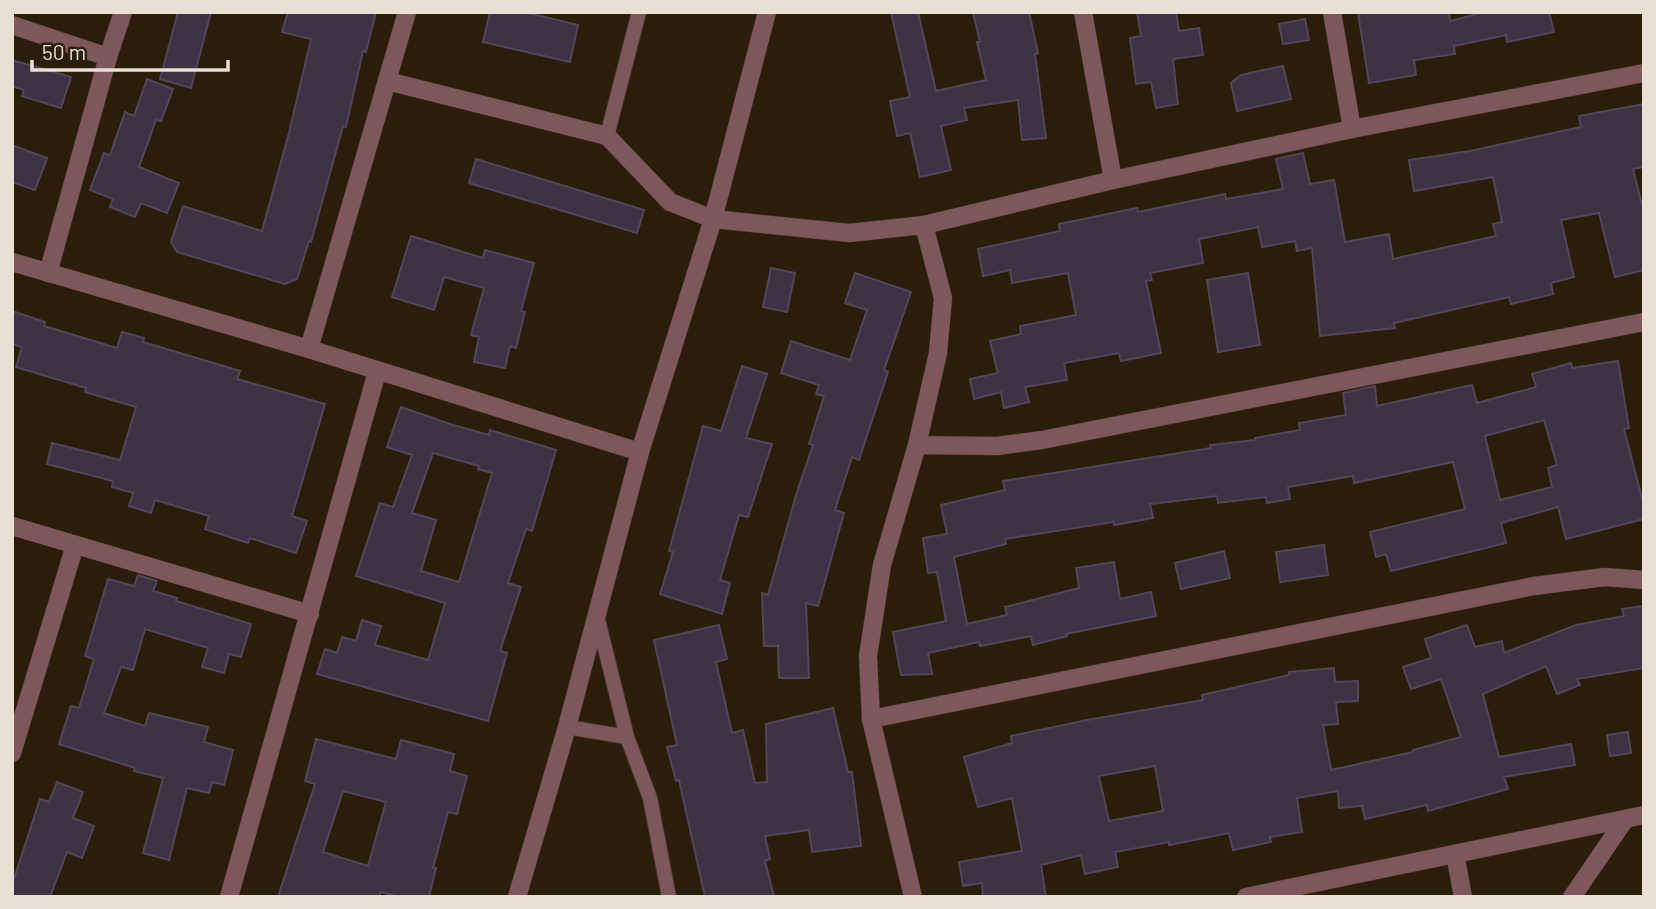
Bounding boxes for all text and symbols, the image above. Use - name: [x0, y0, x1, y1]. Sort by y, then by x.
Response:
- scale bar: [32, 28, 228, 72]
- text: 50 m: [42, 39, 86, 64]

